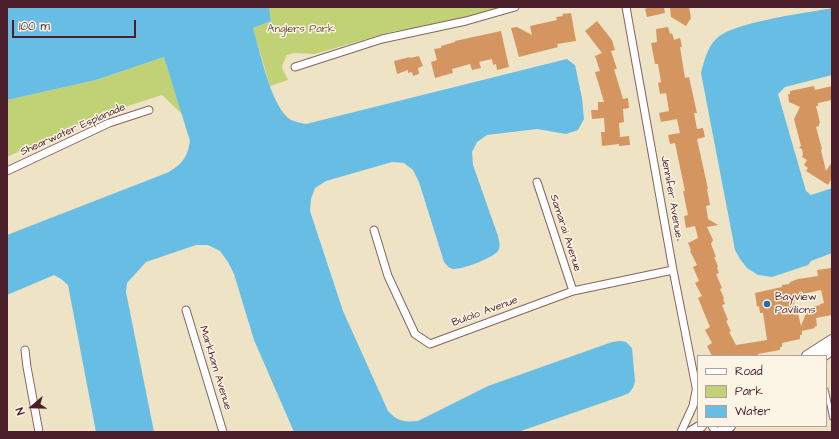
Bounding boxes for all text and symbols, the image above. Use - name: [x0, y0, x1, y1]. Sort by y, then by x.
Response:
- scale bar: [14, 12, 138, 38]
- text: 100 m: [19, 18, 50, 35]
- park label: Anglers Park: [267, 23, 335, 37]
- street label: Shearwater Esplanade: [18, 101, 128, 159]
- street label: Jennifer Avenue: [657, 155, 685, 239]
- street label: Samarai Avenue: [546, 193, 584, 273]
- place label: Bayview Pavilions: [775, 291, 817, 317]
- street label: Bulolo Avenue: [450, 294, 520, 330]
- marker: Bayview Pavilions: [762, 299, 772, 309]
- street label: Markham Avenue: [196, 324, 234, 412]
- legend: [697, 355, 827, 427]
- text: Road: [735, 363, 763, 380]
- text: Park: [735, 383, 763, 400]
- north arrow: [12, 387, 52, 427]
- text: Water: [735, 403, 770, 420]
- text: N: [12, 405, 28, 417]

